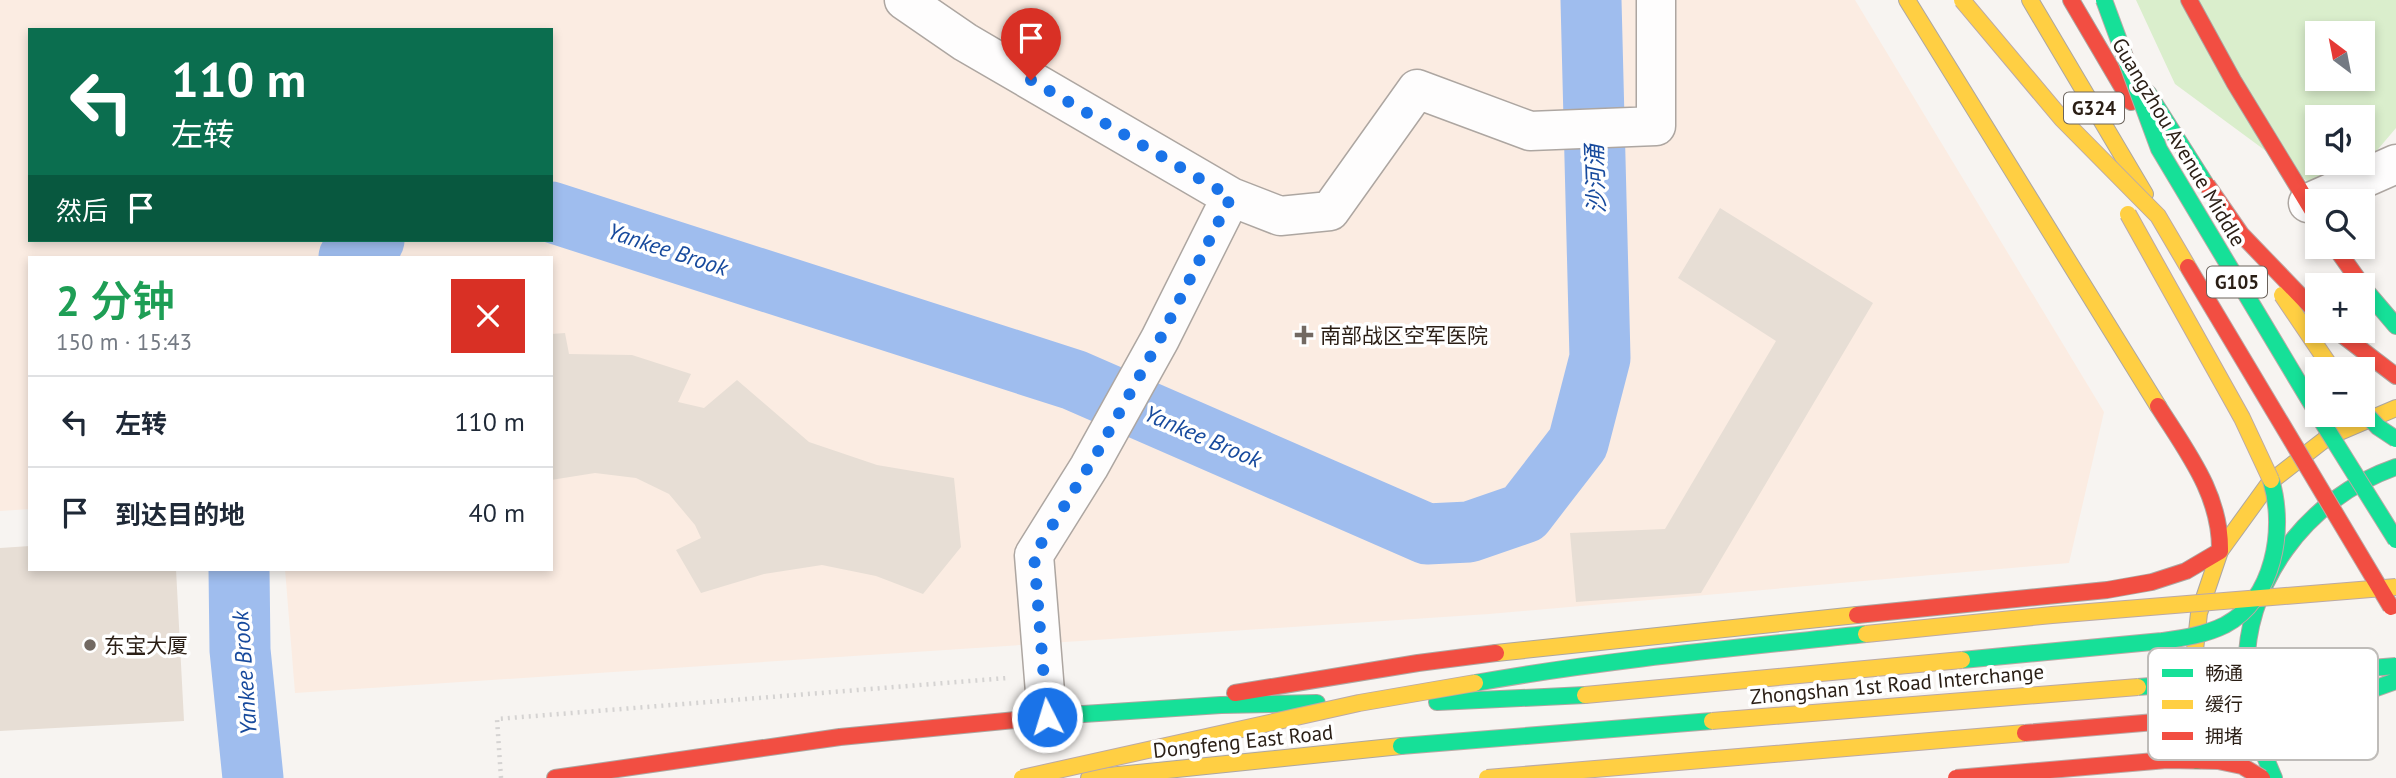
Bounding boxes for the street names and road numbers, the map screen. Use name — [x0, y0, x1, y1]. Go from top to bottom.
street label: Guangzhou Avenue Middle — [2106, 33, 2252, 251]
road number: G324 — [2064, 92, 2124, 124]
road number: G105 — [2207, 266, 2267, 298]
street label: Zhongshan 1st Road Interchange — [1749, 658, 2045, 710]
street label: Dongfeng East Road — [1152, 718, 1334, 764]

